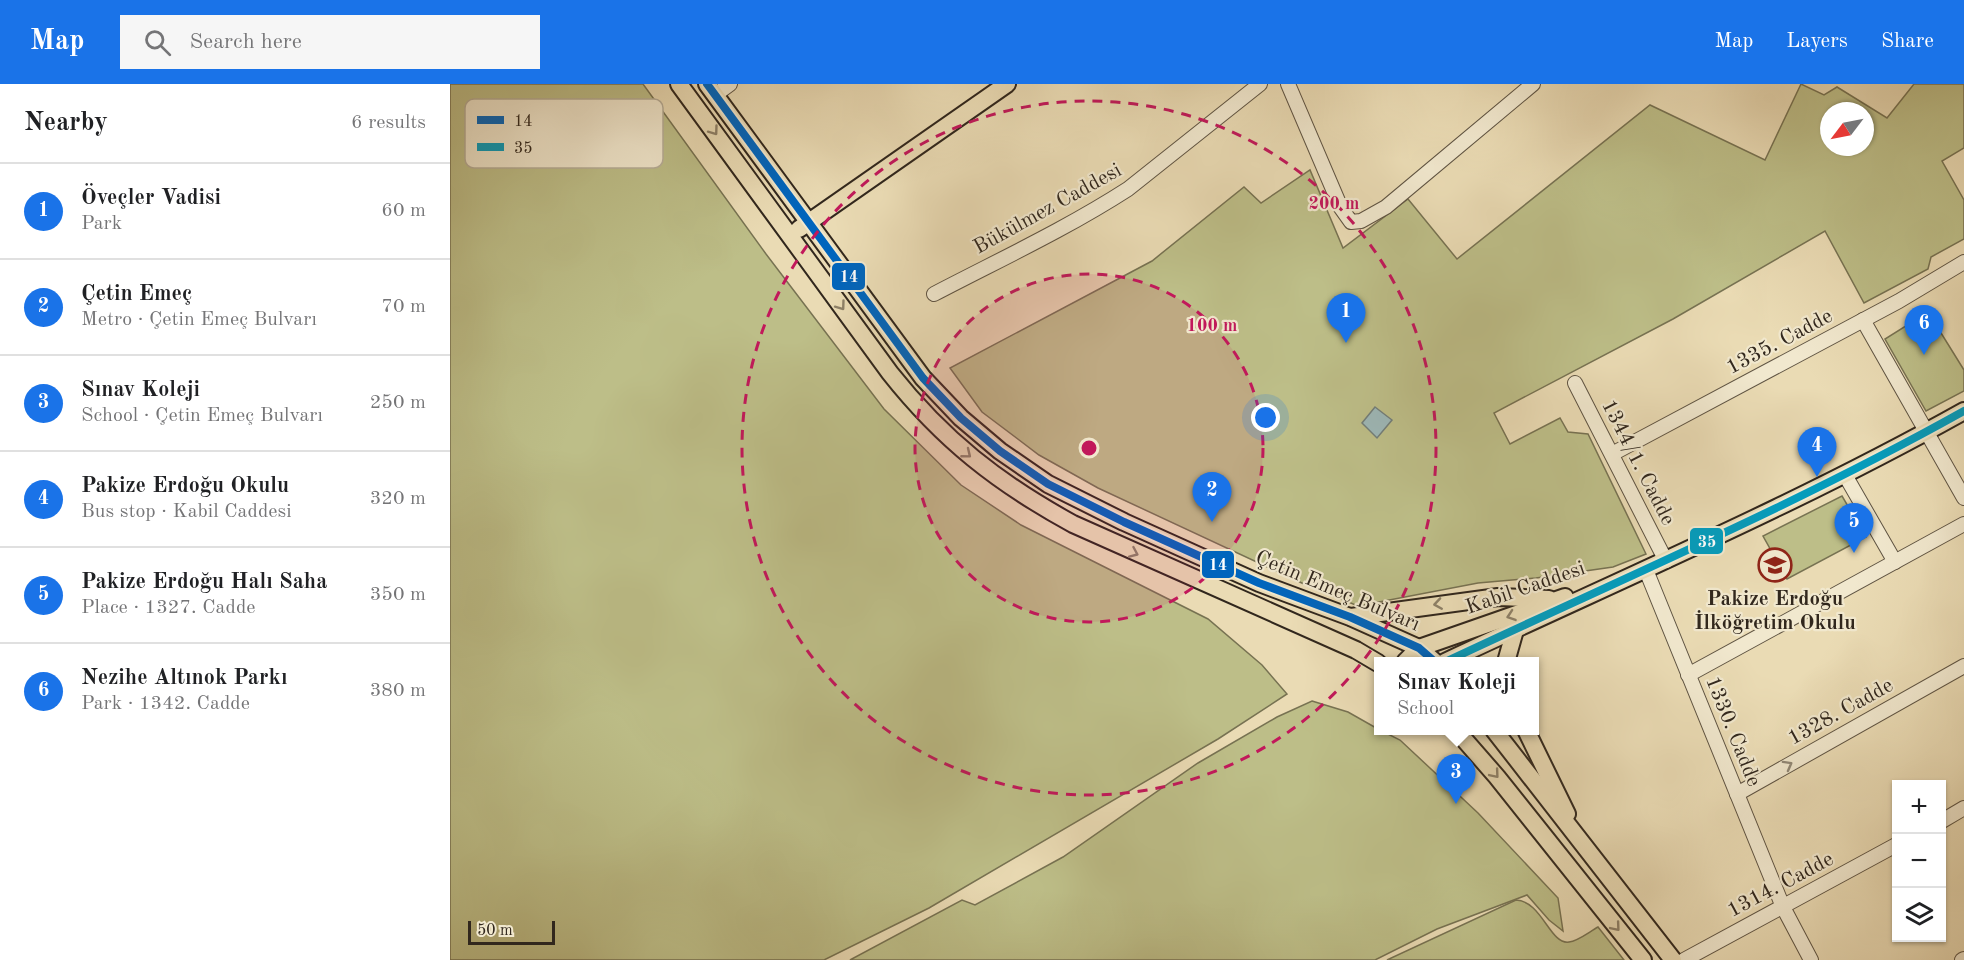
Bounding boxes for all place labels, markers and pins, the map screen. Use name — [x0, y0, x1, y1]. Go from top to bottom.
pin: 1 — [1326, 294, 1366, 343]
pin: 6 — [1904, 306, 1944, 355]
pin: 4 — [1798, 428, 1836, 477]
centre of rings — [1079, 438, 1099, 458]
pin: 2 — [1192, 472, 1232, 522]
pin: 5 — [1834, 504, 1874, 553]
school or university icon: Pakize Erdoğu İlköğretim Okulu — [1757, 547, 1793, 583]
place label: Pakize Erdoğu İlköğretim Okulu — [1694, 589, 1856, 634]
pin: 3 — [1436, 754, 1476, 804]

